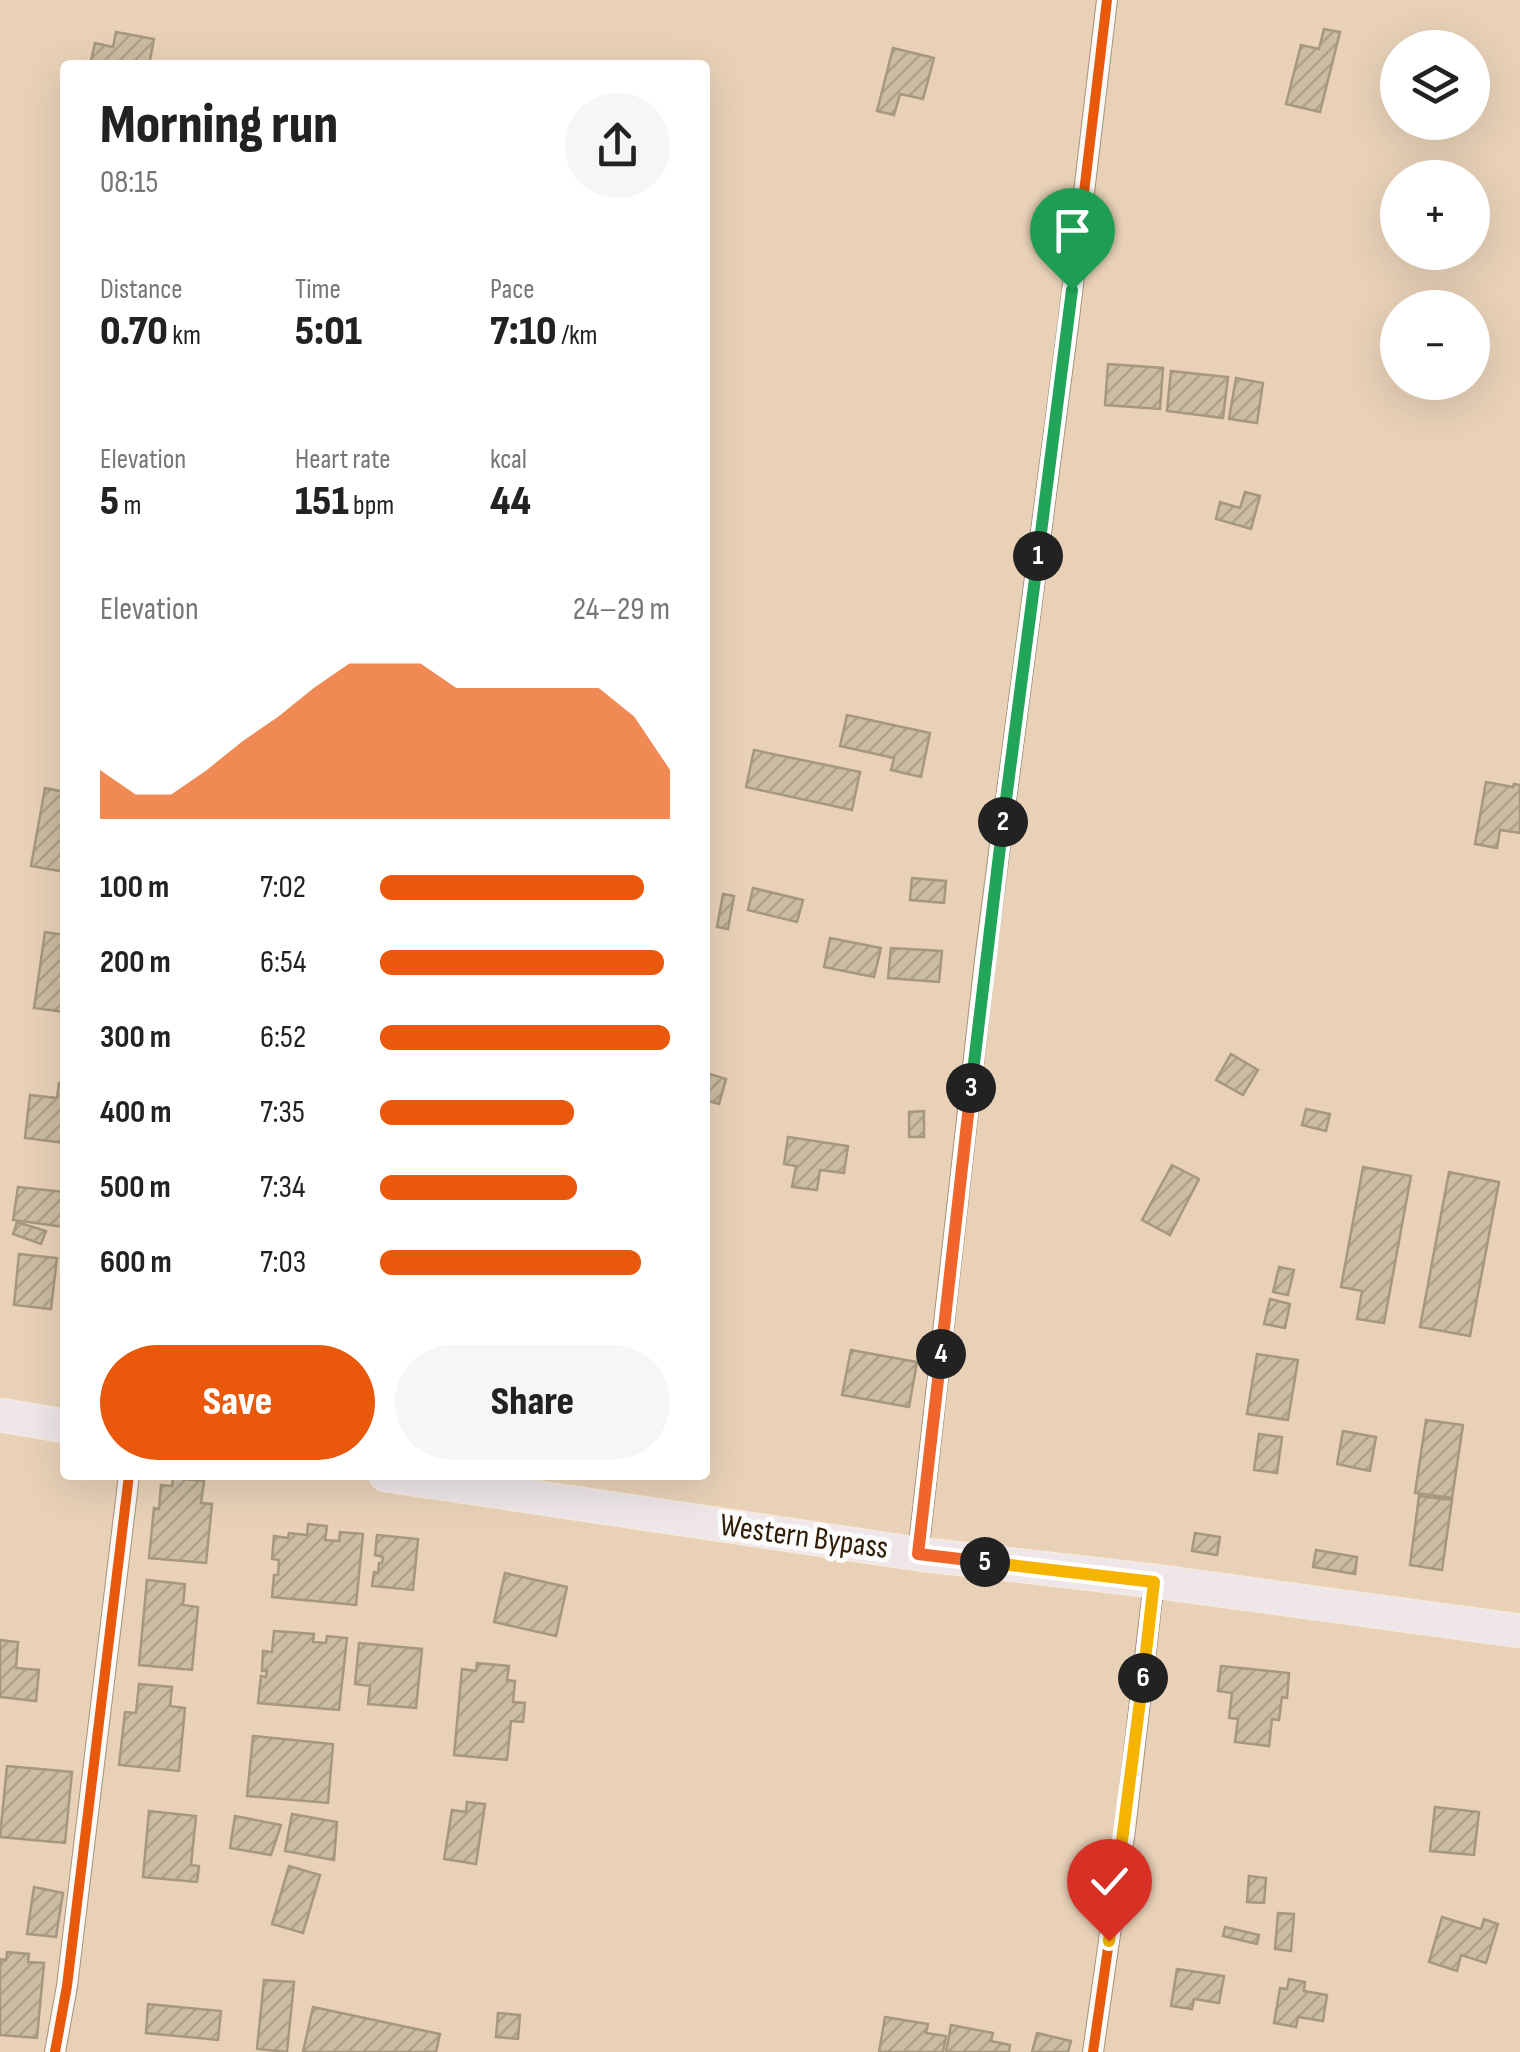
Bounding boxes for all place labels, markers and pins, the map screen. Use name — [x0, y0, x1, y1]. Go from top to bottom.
pin — [1030, 188, 1115, 291]
pin: 1 — [1013, 531, 1063, 581]
pin: 2 — [978, 797, 1028, 847]
pin: 3 — [946, 1063, 996, 1113]
pin: 4 — [916, 1329, 966, 1379]
pin: 5 — [960, 1537, 1010, 1587]
pin: 6 — [1118, 1653, 1168, 1703]
pin — [1067, 1839, 1152, 1942]

